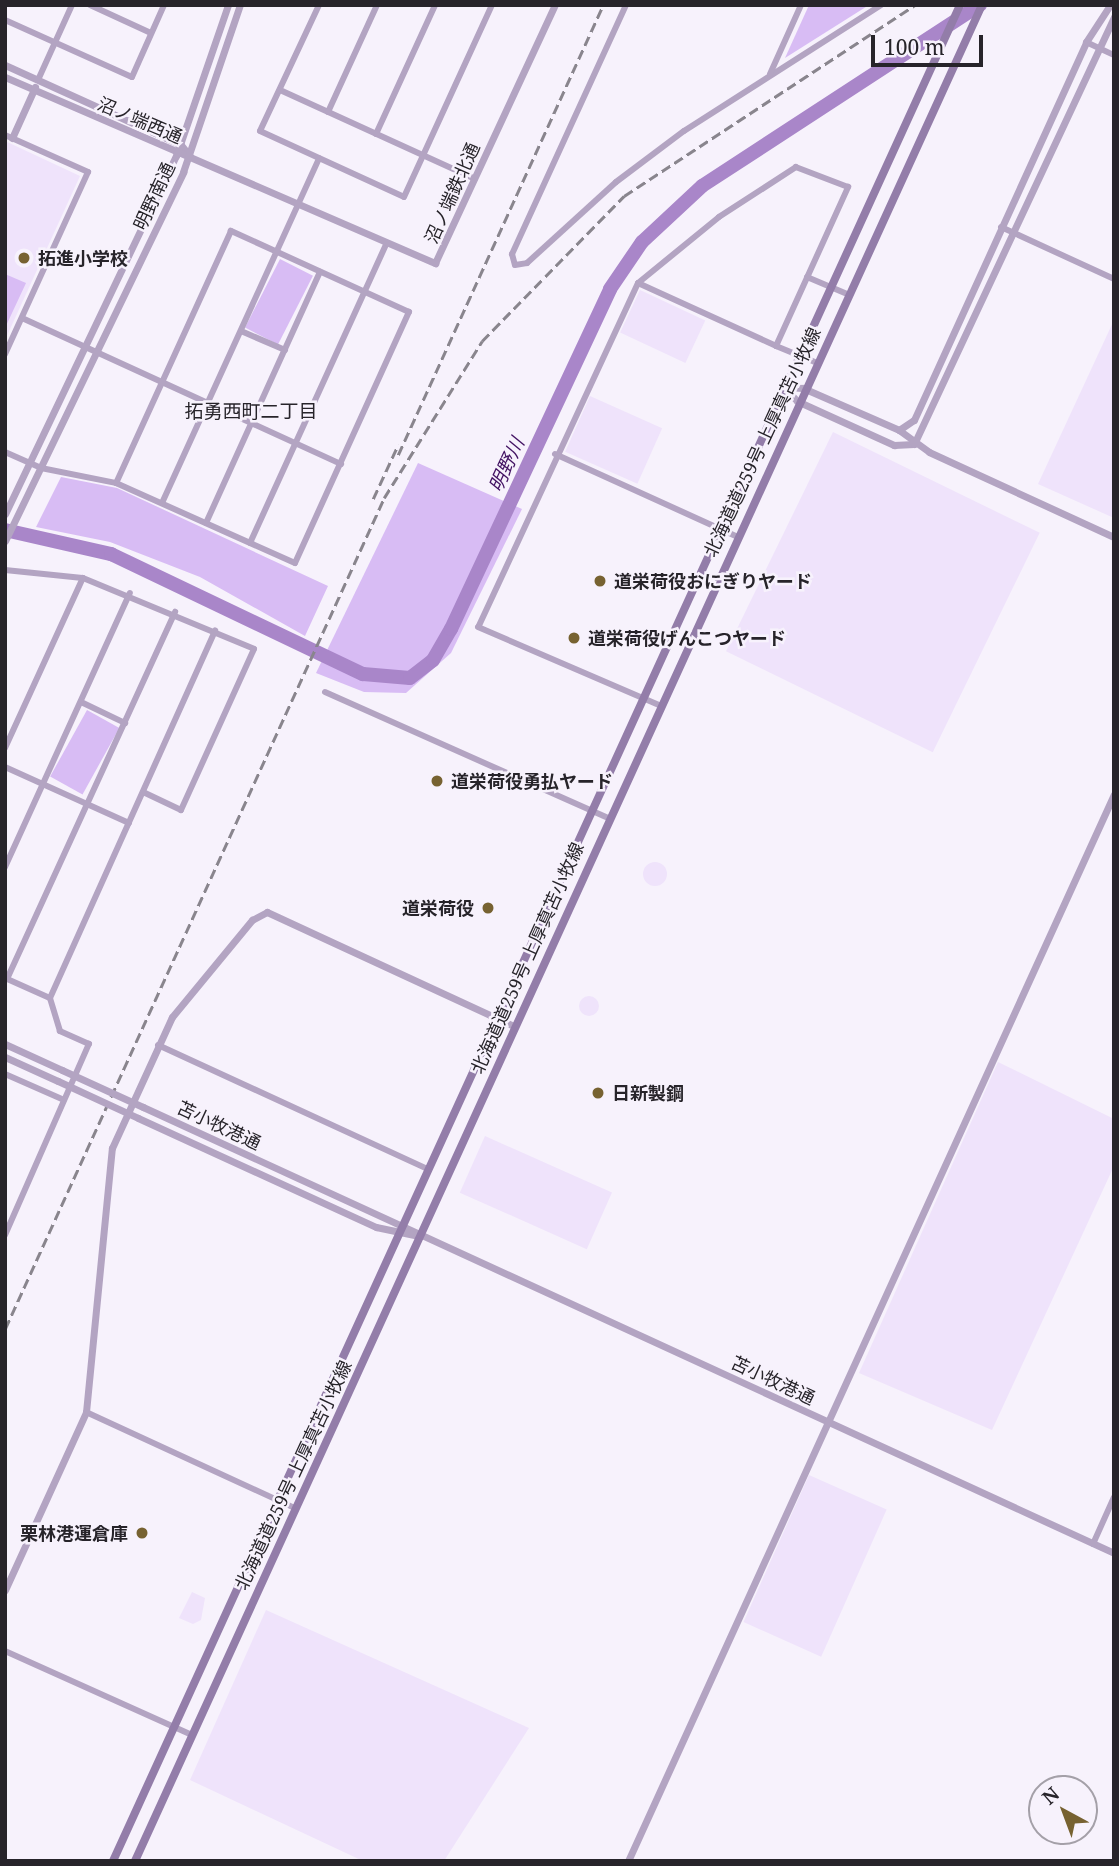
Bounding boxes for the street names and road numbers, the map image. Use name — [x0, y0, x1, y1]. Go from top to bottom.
street label: 沼ノ端西通 — [94, 92, 186, 148]
street label: 沼ノ端鉄北通 — [420, 139, 484, 247]
street label: 明野南通 — [129, 159, 179, 233]
street label: 北海道道259号 上厚真苫小牧線 — [699, 324, 825, 560]
street label: 北海道道259号 上厚真苫小牧線 — [466, 839, 588, 1077]
street label: 苫小牧港通 — [174, 1096, 264, 1154]
street label: 苫小牧港通 — [728, 1351, 818, 1409]
street label: 北海道道259号 上厚真苫小牧線 — [230, 1357, 356, 1593]

